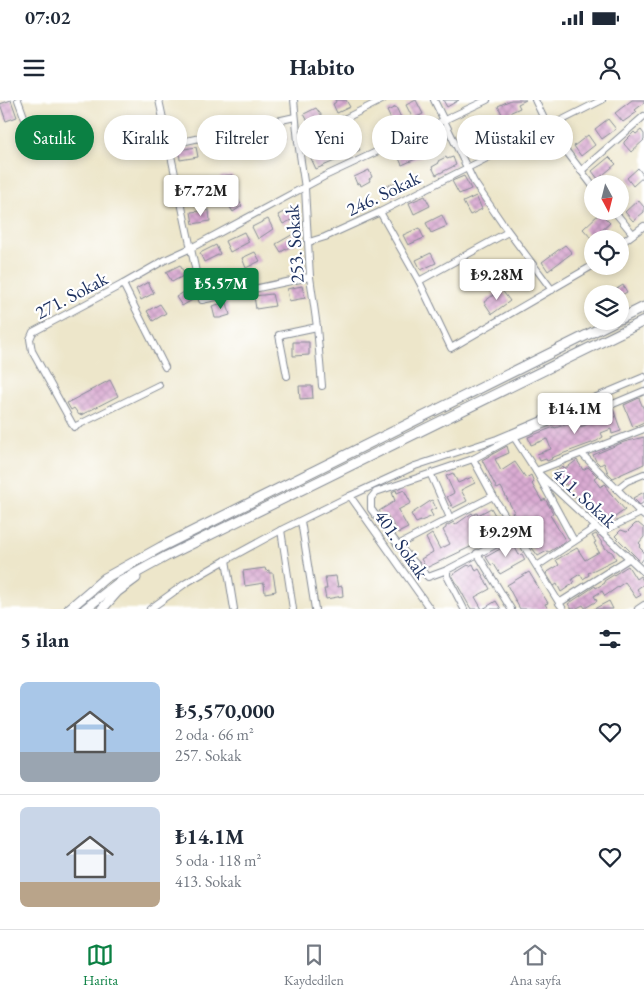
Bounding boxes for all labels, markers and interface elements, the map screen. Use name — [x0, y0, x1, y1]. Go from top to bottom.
text: 07:02 — [25, 5, 71, 30]
text: Habito — [290, 53, 355, 82]
icon: menu — [20, 54, 48, 82]
icon: person — [596, 54, 624, 82]
chip: Satılık — [15, 115, 94, 160]
chip: Kiralık — [104, 115, 187, 160]
chip: Filtreler — [197, 115, 287, 160]
chip: Yeni — [297, 115, 362, 160]
chip: Daire — [372, 115, 447, 160]
chip: Müstakil ev — [457, 115, 573, 160]
street label: 246. Sokak — [342, 164, 425, 222]
pin: ₺7.72M — [160, 174, 242, 217]
north arrow — [584, 175, 629, 220]
map controls — [584, 175, 629, 330]
text: ₺7.72M — [175, 180, 227, 201]
street label: 253. Sokak — [279, 203, 310, 284]
button: locate — [584, 230, 629, 275]
pin: ₺9.28M — [456, 258, 538, 301]
text: ₺9.28M — [471, 264, 523, 285]
street label: 271. Sokak — [31, 265, 113, 325]
pin: ₺5.57M — [180, 268, 262, 310]
text: ₺5.57M — [195, 273, 247, 294]
button: layers — [584, 285, 629, 330]
pin: ₺14.1M — [534, 392, 616, 435]
text: ₺14.1M — [549, 398, 601, 419]
street label: 411. Sokak — [547, 461, 623, 534]
street label: 401. Sokak — [369, 505, 435, 585]
pin: ₺9.29M — [465, 516, 547, 558]
text: ₺9.29M — [480, 521, 532, 542]
icon: filters — [596, 625, 624, 653]
text: 5 ilan — [20, 626, 69, 653]
text: ₺5,570,000 — [175, 697, 275, 724]
icon: home — [60, 702, 120, 762]
icon: heart — [596, 718, 624, 746]
text: 2 oda · 66 m² — [175, 724, 254, 745]
text: 257. Sokak — [175, 745, 241, 766]
text: ₺14.1M — [175, 823, 244, 850]
icon: home — [60, 827, 120, 887]
icon: heart — [596, 843, 624, 871]
text: 5 oda · 118 m² — [175, 850, 261, 871]
text: 413. Sokak — [175, 871, 241, 892]
tab: Harita — [83, 941, 118, 989]
tab: Kaydedilen — [284, 941, 344, 989]
tab: Ana sayfa — [510, 941, 561, 989]

